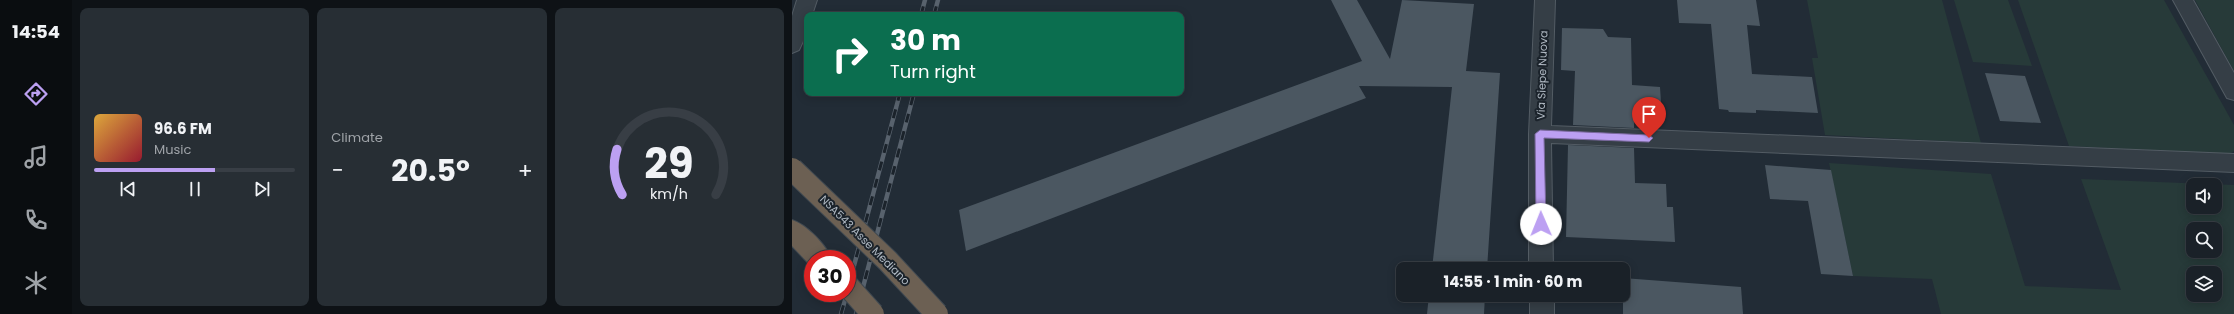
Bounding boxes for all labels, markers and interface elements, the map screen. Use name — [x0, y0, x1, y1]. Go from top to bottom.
text: 14:54 — [12, 19, 60, 44]
text: 30 m — [890, 21, 961, 60]
icon: right — [824, 28, 876, 80]
street label: Via Siepe Nuova — [1532, 30, 1552, 120]
text: Turn right — [890, 59, 976, 84]
icon: directions — [22, 80, 50, 108]
pin — [1632, 97, 1666, 138]
icon: arrive — [1638, 103, 1660, 125]
text: 96.6 FM — [154, 118, 212, 139]
text: Climate — [331, 128, 383, 147]
text: 29 — [645, 134, 694, 193]
text: Music — [154, 140, 191, 159]
icon: music — [22, 143, 50, 171]
text: 20.5° — [391, 149, 470, 192]
text: − — [331, 155, 343, 186]
text: + — [518, 155, 533, 186]
icon: previous — [117, 178, 139, 200]
icon: pause — [184, 178, 206, 200]
icon: next — [251, 178, 273, 200]
map controls — [2186, 178, 2222, 302]
button: sound — [2186, 178, 2222, 214]
text: km/h — [650, 184, 688, 204]
street label: NSA543 Asse Mediano — [816, 191, 914, 289]
position arrow — [1520, 203, 1562, 245]
icon: phone — [22, 206, 50, 234]
button: search — [2186, 222, 2222, 258]
speed limit sign: 30 — [804, 250, 856, 302]
button: layers — [2186, 266, 2222, 302]
icon: climate — [22, 269, 50, 297]
text: 14:55 · 1 min · 60 m — [1444, 271, 1582, 292]

